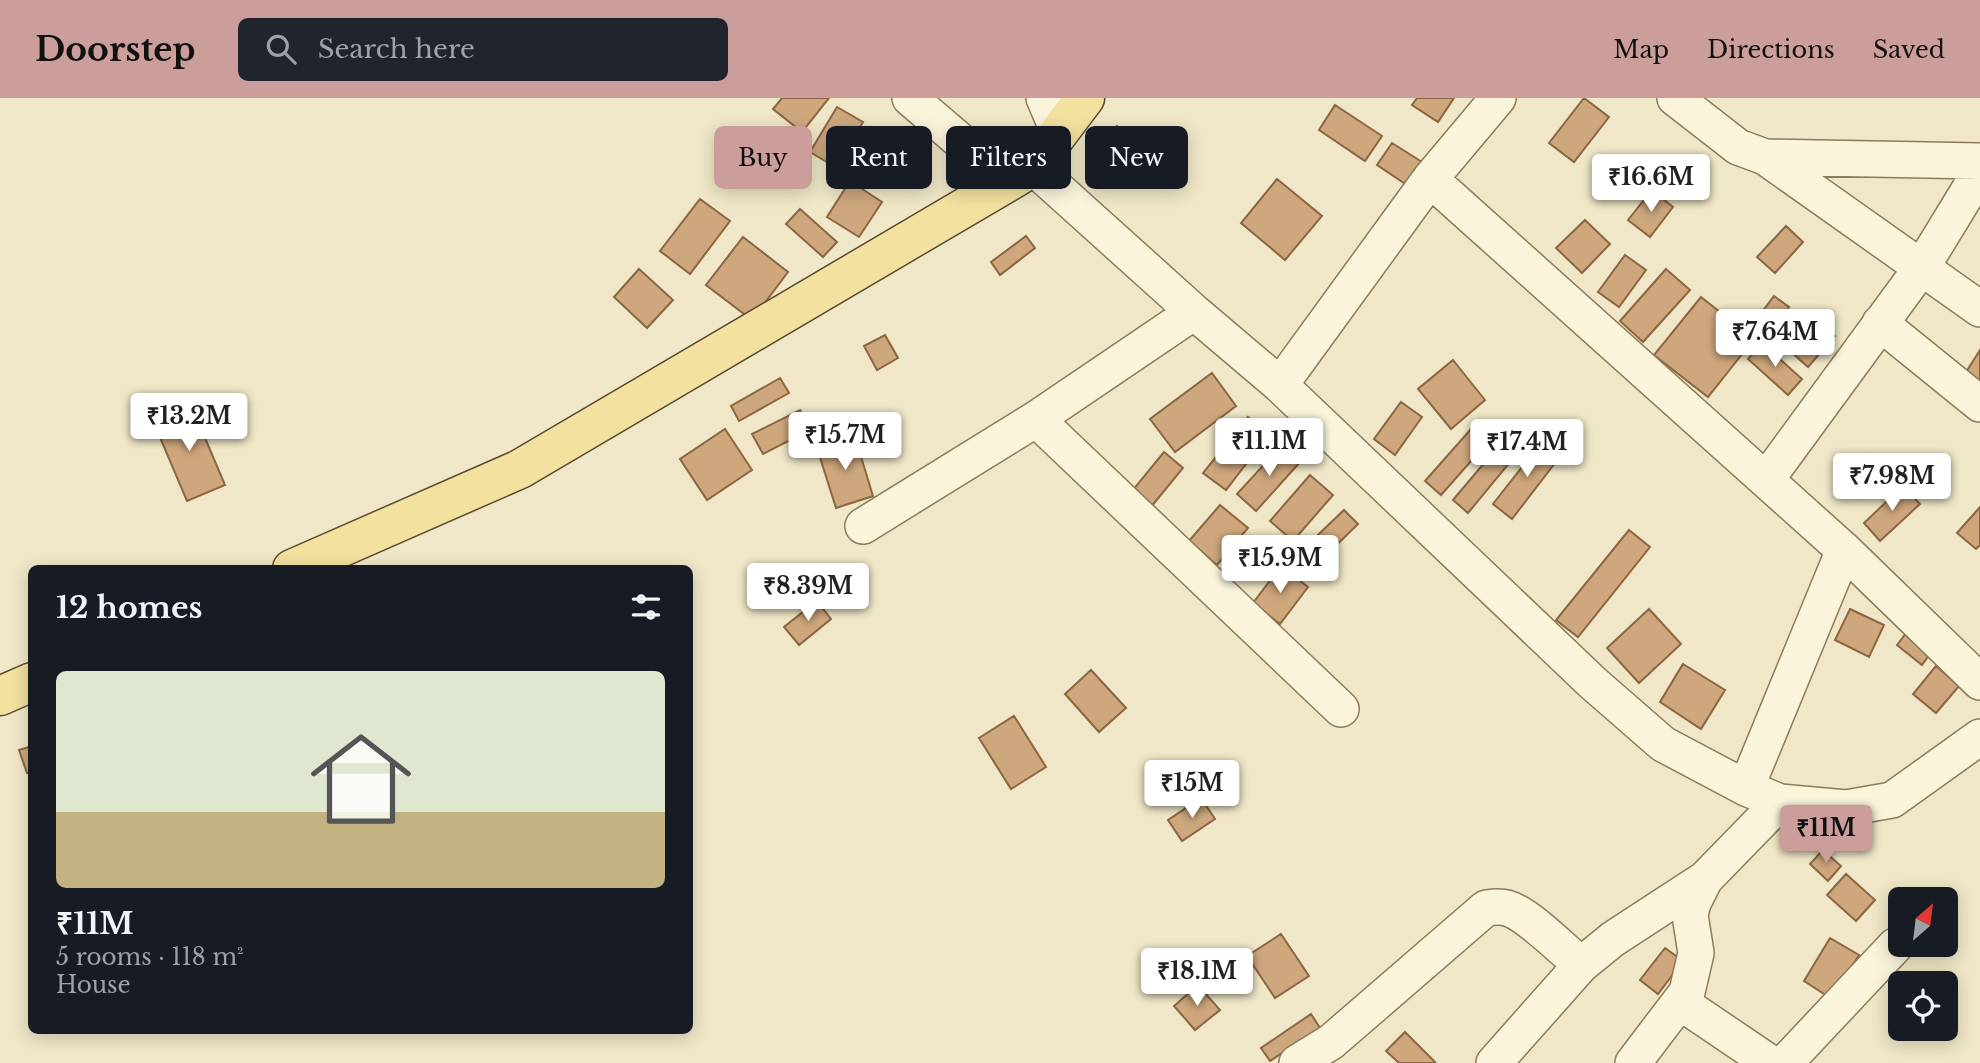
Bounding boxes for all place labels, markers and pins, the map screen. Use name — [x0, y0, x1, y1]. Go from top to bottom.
pin: ₹16.6M — [1594, 155, 1708, 214]
pin: ₹7.64M — [1718, 310, 1832, 369]
pin: ₹13.2M — [132, 394, 246, 453]
pin: ₹15.7M — [788, 412, 902, 472]
pin: ₹11.1M — [1212, 418, 1326, 478]
pin: ₹17.4M — [1470, 420, 1584, 479]
pin: ₹7.98M — [1835, 454, 1949, 513]
pin: ₹15.9M — [1223, 536, 1337, 595]
pin: ₹8.39M — [751, 564, 865, 623]
pin: ₹15M — [1151, 760, 1233, 820]
pin: ₹11M — [1785, 806, 1867, 865]
pin: ₹18.1M — [1140, 948, 1254, 1008]

